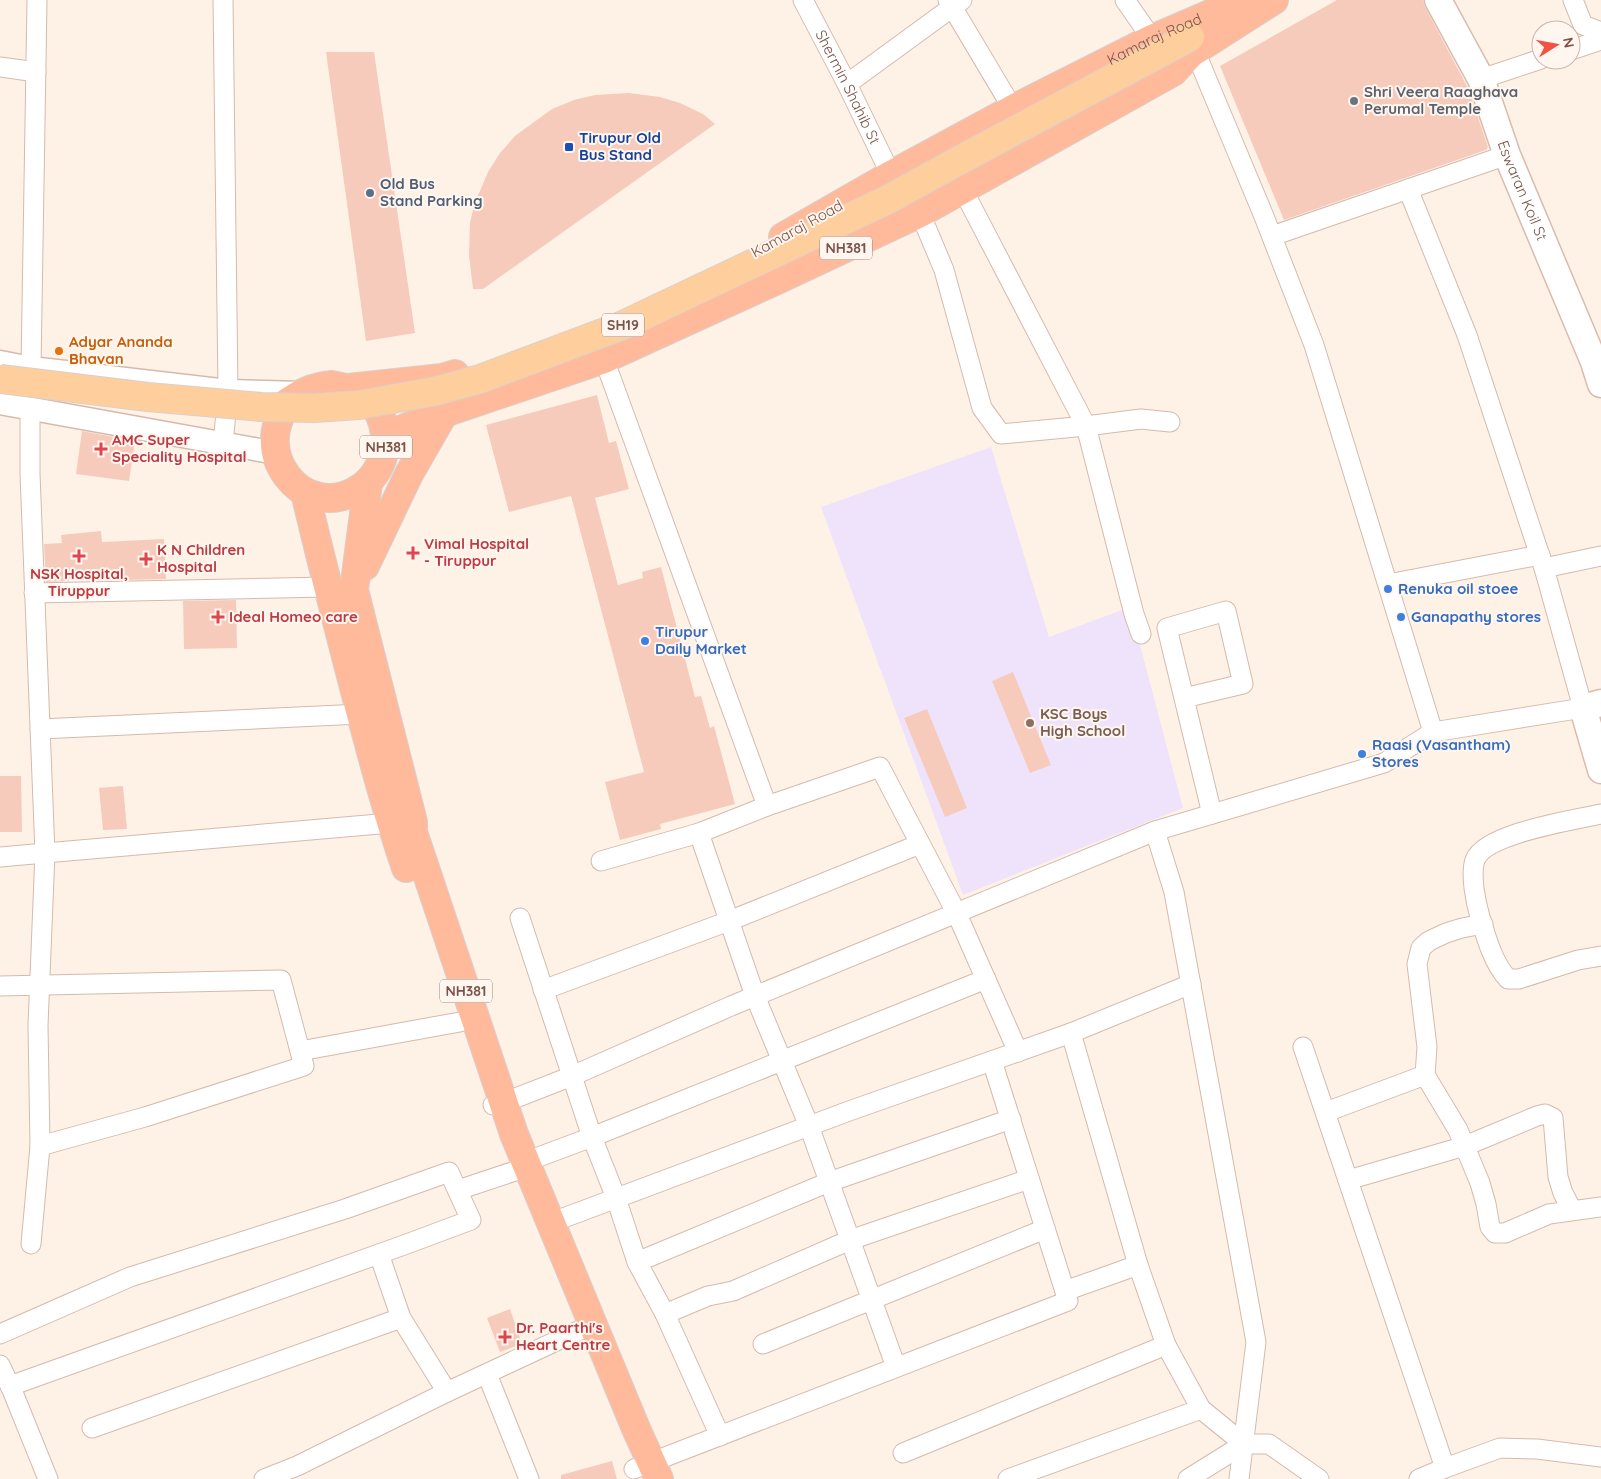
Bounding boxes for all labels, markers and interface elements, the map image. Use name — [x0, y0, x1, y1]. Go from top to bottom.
street label: Kamaraj Road — [1104, 9, 1204, 69]
north arrow — [1531, 20, 1581, 70]
street label: Shermin Shahib St — [811, 27, 885, 147]
text: N — [1559, 36, 1579, 49]
place label: Shri Veera Raaghava Perumal Temple — [1364, 82, 1518, 118]
marker: Shri Veera Raaghava Perumal Temple — [1348, 95, 1360, 107]
place label: Tirupur Old Bus Stand — [579, 128, 661, 164]
street label: Eswaran Koil St — [1494, 138, 1552, 243]
marker: Tirupur Old Bus Stand — [563, 141, 575, 153]
place label: Old Bus Stand Parking — [380, 174, 483, 210]
marker: Old Bus Stand Parking — [364, 187, 376, 199]
street label: Kamaraj Road — [748, 196, 846, 262]
road number: NH381 — [820, 237, 872, 260]
road number: SH19 — [602, 314, 644, 336]
place label: Adyar Ananda Bhavan — [69, 332, 173, 368]
marker: Adyar Ananda Bhavan — [53, 345, 65, 357]
place label: AMC Super Speciality Hospital — [112, 430, 247, 466]
road number: NH381 — [360, 436, 412, 458]
marker: AMC Super Speciality Hospital — [94, 442, 108, 456]
place label: Vimal Hospital - Tiruppur — [424, 534, 529, 570]
place label: K N Children Hospital — [157, 540, 245, 576]
marker: Vimal Hospital - Tiruppur — [406, 546, 420, 560]
marker: NSK Hospital, Tiruppur — [72, 549, 86, 563]
marker: K N Children Hospital — [139, 552, 153, 566]
place label: NSK Hospital, Tiruppur — [30, 564, 128, 600]
place label: Renuka oil stoee — [1398, 579, 1519, 598]
marker: Renuka oil stoee — [1382, 583, 1394, 595]
place label: Ideal Homeo care — [229, 607, 358, 626]
place label: Ganapathy stores — [1411, 607, 1541, 626]
marker: Ideal Homeo care — [211, 610, 225, 624]
marker: Ganapathy stores — [1395, 611, 1407, 623]
place label: Tirupur Daily Market — [655, 622, 747, 658]
marker: Tirupur Daily Market — [639, 635, 651, 647]
place label: KSC Boys High School — [1040, 704, 1125, 740]
marker: KSC Boys High School — [1024, 717, 1036, 729]
place label: Raasi (Vasantham) Stores — [1372, 735, 1510, 771]
marker: Raasi (Vasantham) Stores — [1356, 748, 1368, 760]
road number: NH381 — [440, 979, 492, 1002]
place label: Dr. Paarthi's Heart Centre — [516, 1318, 610, 1354]
marker: Dr. Paarthi's Heart Centre — [498, 1330, 512, 1344]

